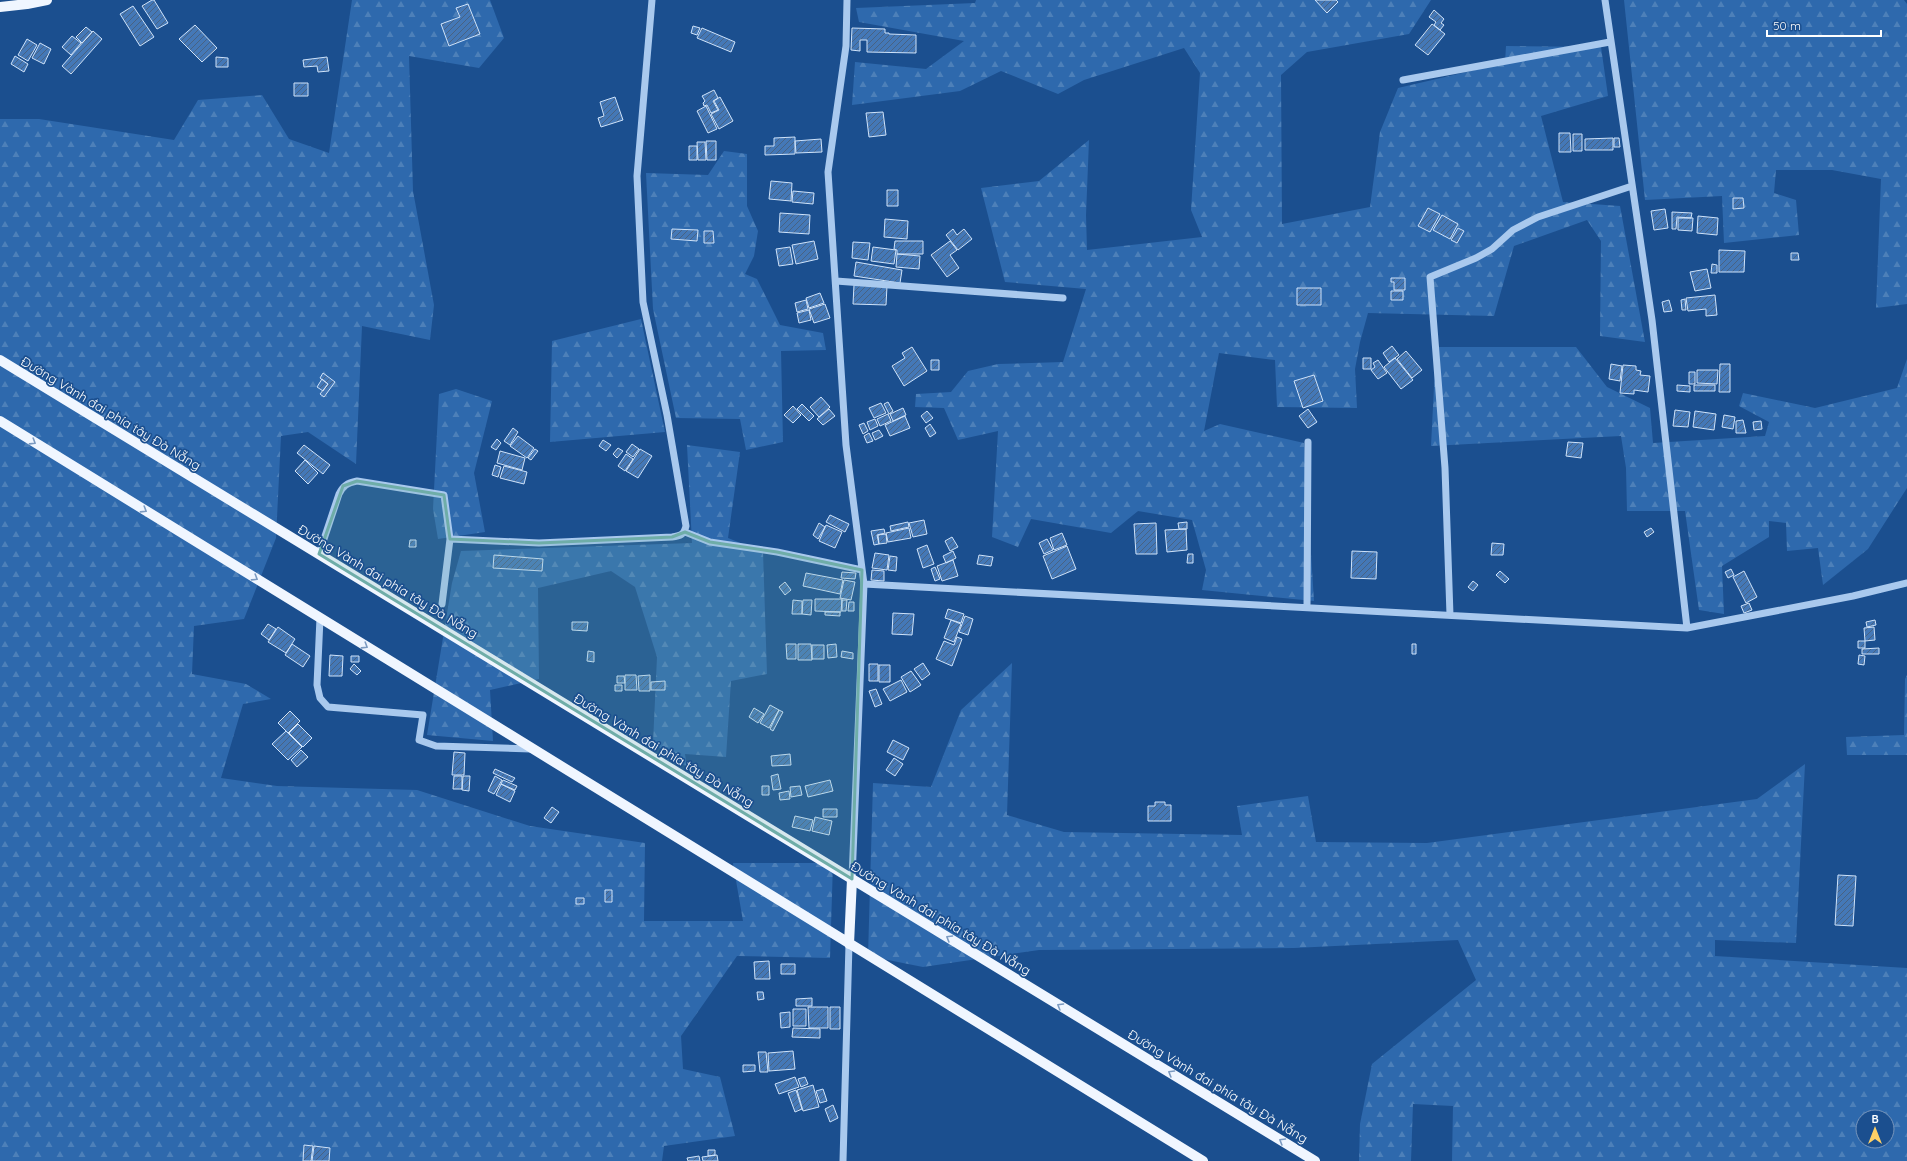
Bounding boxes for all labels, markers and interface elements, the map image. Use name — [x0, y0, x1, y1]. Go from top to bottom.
scale bar — [1767, 12, 1881, 38]
text: 50 m — [1773, 18, 1801, 33]
street label: Đường Vành đai phía tây Đà Nẵng — [18, 353, 204, 473]
one-way arrow — [29, 437, 36, 445]
one-way arrow — [140, 505, 147, 513]
street label: Đường Vành đai phía tây Đà Nẵng — [295, 521, 481, 641]
one-way arrow — [251, 573, 258, 581]
one-way arrow — [361, 642, 368, 649]
street label: Đường Vành đai phía tây Đà Nẵng — [571, 690, 757, 810]
street label: Đường Vành đai phía tây Đà Nẵng — [848, 858, 1034, 978]
one-way arrow — [946, 935, 953, 943]
one-way arrow — [1057, 1003, 1064, 1010]
street label: Đường Vành đai phía tây Đà Nẵng — [1125, 1026, 1311, 1146]
one-way arrow — [1168, 1070, 1175, 1078]
north arrow — [1855, 1109, 1895, 1149]
text: B — [1871, 1112, 1879, 1126]
one-way arrow — [1279, 1138, 1286, 1145]

